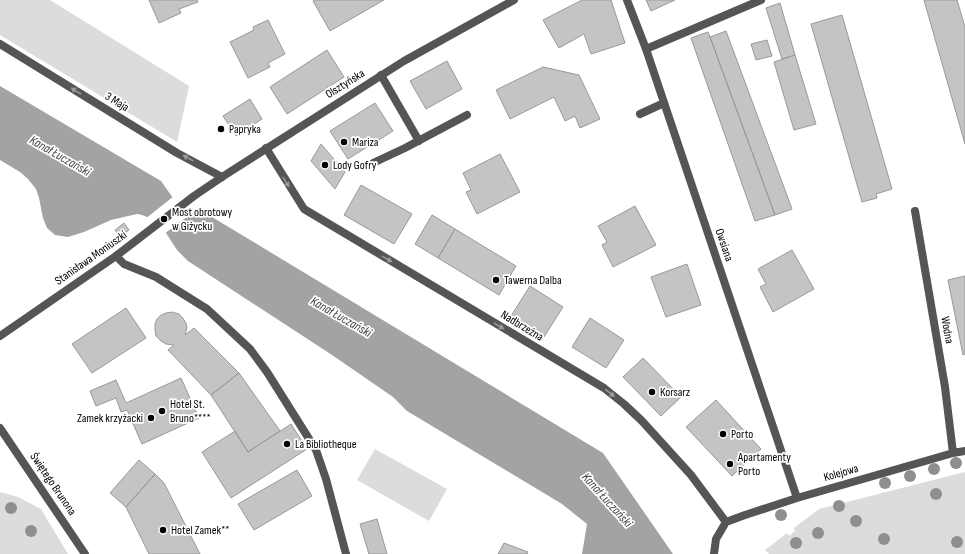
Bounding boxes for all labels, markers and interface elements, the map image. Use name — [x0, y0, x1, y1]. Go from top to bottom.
street label: Olsztyńska — [323, 66, 368, 102]
one-way arrow — [71, 87, 81, 95]
street label: 3 Maja — [102, 89, 132, 115]
place label: Papryka — [229, 122, 261, 137]
marker: Papryka — [216, 124, 226, 134]
water label: Kanał Łuczański — [27, 132, 94, 180]
place label: Mariza — [352, 135, 379, 150]
marker: Mariza — [339, 137, 349, 147]
one-way arrow — [182, 155, 193, 162]
place label: Lody Gofry — [333, 158, 377, 173]
marker: Lody Gofry — [320, 160, 330, 170]
one-way arrow — [282, 177, 290, 187]
place label: Most obrotowy w Giżycku — [172, 205, 232, 234]
marker: Most obrotowy w Giżycku — [159, 214, 169, 224]
street label: Owsiana — [711, 227, 737, 264]
street label: Stanisława Moniuszki — [52, 228, 130, 288]
one-way arrow — [381, 256, 393, 263]
place label: Tawerna Dalba — [504, 273, 562, 288]
marker: Tawerna Dalba — [491, 275, 501, 285]
water label: Kanał Łuczański — [308, 293, 375, 341]
street label: Nadbrzeżna — [498, 307, 546, 345]
street label: Wodna — [937, 315, 957, 345]
one-way arrow — [493, 322, 505, 329]
place label: Korsarz — [660, 385, 691, 400]
marker: Korsarz — [647, 387, 657, 397]
one-way arrow — [605, 389, 616, 397]
place label: Hotel St. Bruno**** — [170, 397, 211, 426]
marker: Hotel St. Bruno**** — [157, 406, 167, 416]
place label: Zamek krzyżacki — [77, 411, 143, 426]
marker: Zamek krzyżacki — [146, 413, 156, 423]
place label: Porto — [731, 427, 753, 442]
marker: Porto — [718, 429, 728, 439]
place label: La Bibliotheque — [295, 437, 357, 452]
marker: La Bibliotheque — [282, 439, 292, 449]
street label: Świętego Brunona — [26, 450, 80, 519]
place label: Apartamenty Porto — [737, 450, 791, 479]
marker: Apartamenty Porto — [725, 459, 735, 469]
street label: Kolejowa — [822, 461, 861, 485]
water label: Kanał Łuczański — [578, 469, 636, 531]
place label: Hotel Zamek** — [171, 523, 230, 538]
marker: Hotel Zamek** — [158, 525, 168, 535]

